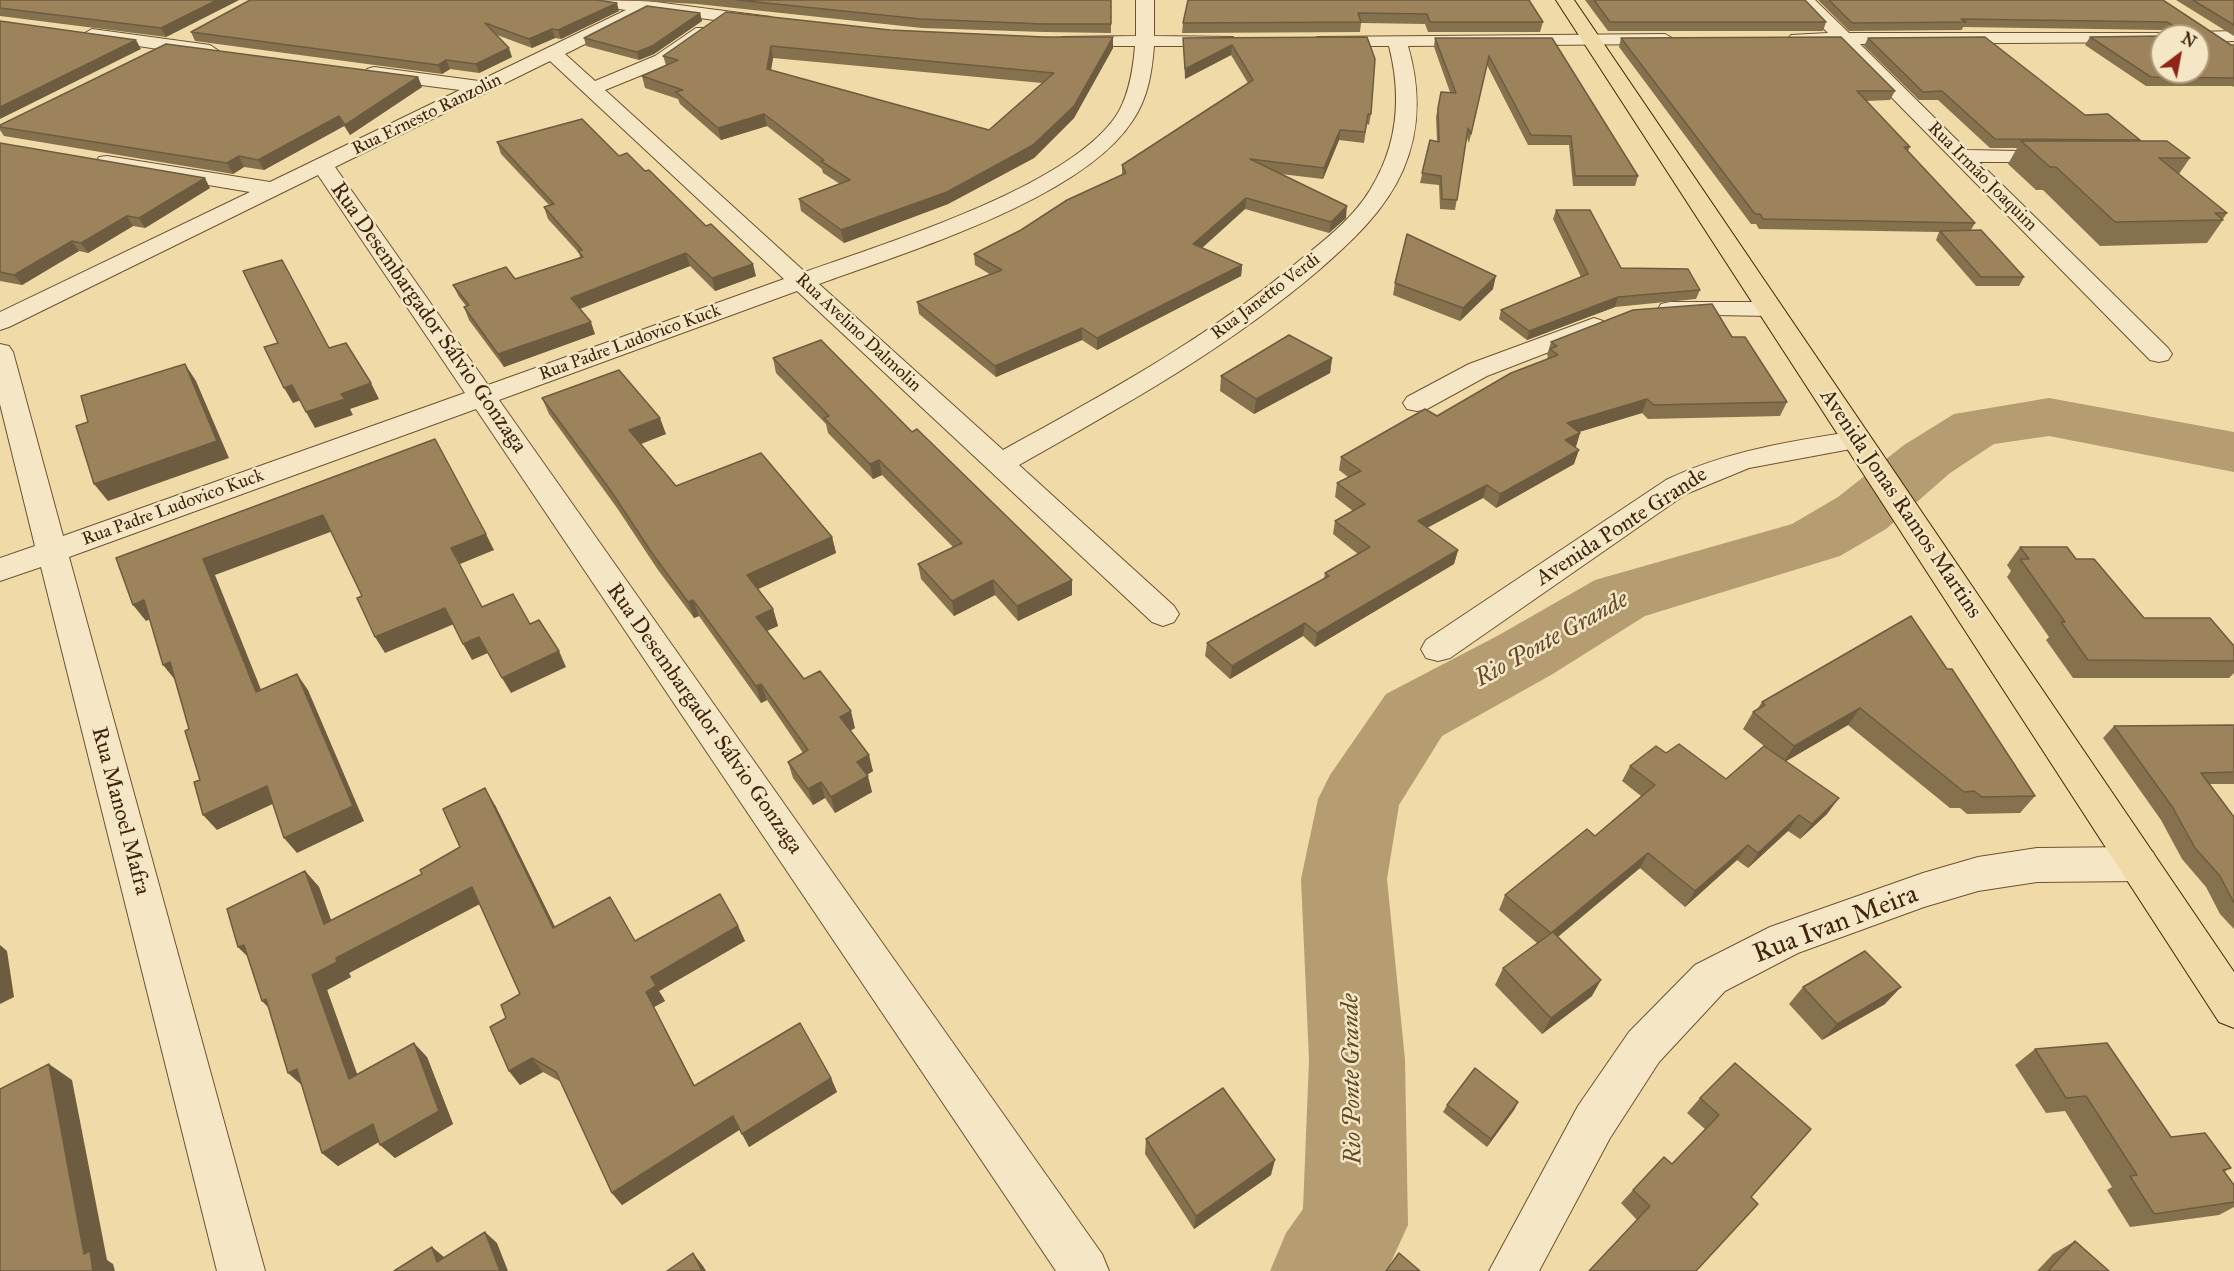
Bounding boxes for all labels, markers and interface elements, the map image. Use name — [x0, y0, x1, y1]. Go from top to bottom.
north arrow — [2150, 24, 2210, 84]
text: N — [2178, 28, 2200, 52]
street label: Rua Ernesto Ranzolin — [349, 69, 505, 161]
street label: Rua Irmão Joaquim — [1923, 118, 2041, 236]
street label: Rua Desembargador Sálvio Gonzaga — [324, 177, 532, 459]
street label: Rua Janetto Verdi — [1207, 249, 1325, 345]
street label: Rua Avelino Dalmolin — [791, 269, 925, 397]
street label: Rua Padre Ludovico Kuck — [536, 300, 724, 386]
street label: Avenida Jonas Ramos Martins — [1813, 384, 1987, 624]
street label: Avenida Ponte Grande — [1531, 462, 1713, 592]
street label: Rua Padre Ludovico Kuck — [79, 465, 267, 551]
street label: Rua Desembargador Sálvio Gonzaga — [600, 578, 808, 860]
water label: Rio Ponte Grande — [1470, 586, 1634, 694]
street label: Rua Manoel Mafra — [85, 724, 155, 898]
street label: Rua Ivan Meira — [1749, 879, 1923, 971]
water label: Rio Ponte Grande — [1337, 993, 1369, 1165]

